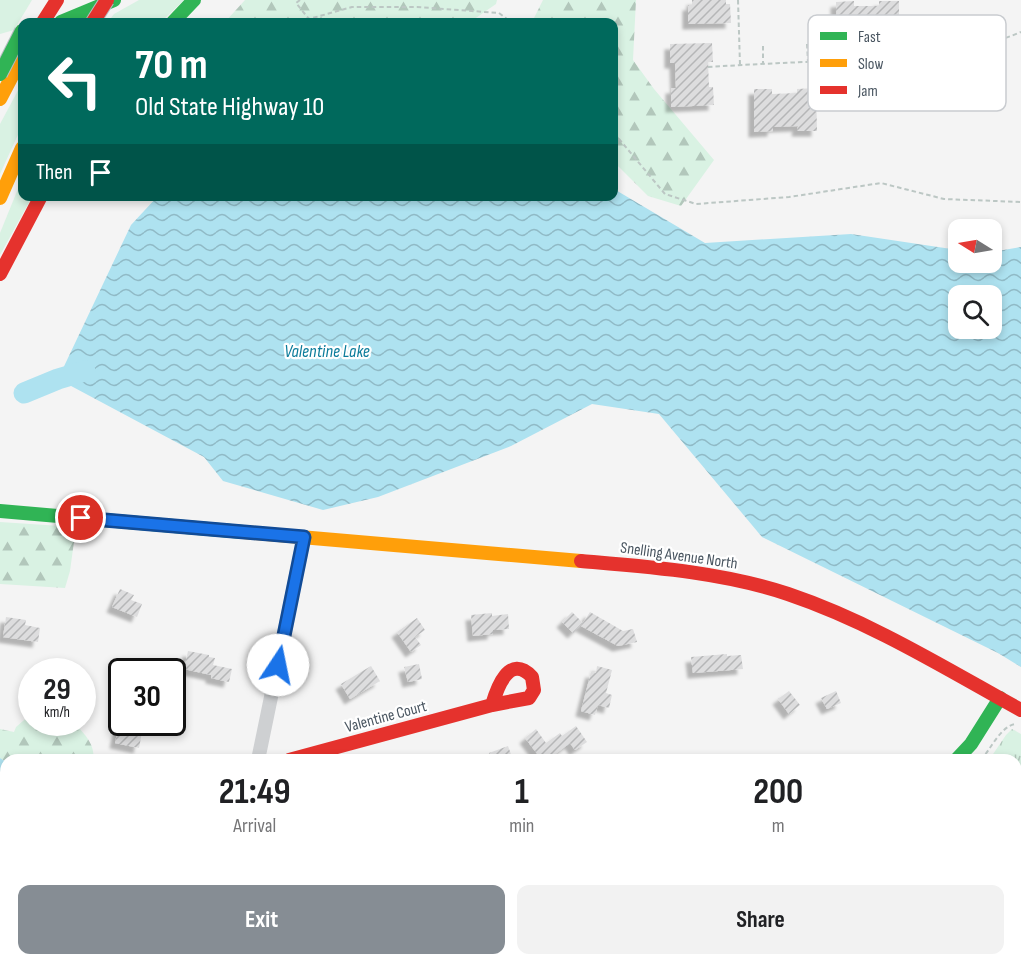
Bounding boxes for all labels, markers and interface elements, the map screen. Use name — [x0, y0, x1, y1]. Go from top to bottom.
legend — [808, 15, 1006, 111]
text: Fast — [858, 28, 881, 47]
text: 70 m — [135, 40, 208, 91]
icon: left — [36, 42, 114, 120]
text: Slow — [858, 55, 883, 74]
text: Jam — [857, 82, 878, 101]
text: Old State Highway 10 — [135, 91, 324, 123]
icon: arrive — [84, 156, 117, 189]
text: Then — [36, 159, 72, 186]
north arrow — [948, 219, 1002, 273]
map controls — [948, 219, 1002, 339]
button: search — [948, 285, 1002, 339]
water label: Valentine Lake — [284, 341, 370, 362]
pin — [55, 492, 106, 543]
icon: arrive — [64, 501, 97, 534]
street label: Snelling Avenue North — [619, 538, 739, 574]
position arrow — [246, 633, 310, 697]
speed limit sign: 30 — [108, 658, 186, 736]
text: 29 — [43, 672, 71, 708]
street label: Valentine Court — [343, 697, 429, 737]
text: km/h — [44, 703, 70, 722]
text: 21:49 — [219, 771, 291, 814]
text: 1 — [515, 771, 529, 814]
text: 200 — [753, 771, 803, 814]
text: Arrival — [233, 814, 276, 838]
text: min — [509, 814, 534, 838]
text: m — [772, 814, 785, 838]
button: Exit — [18, 885, 505, 954]
button: Share — [517, 885, 1004, 954]

